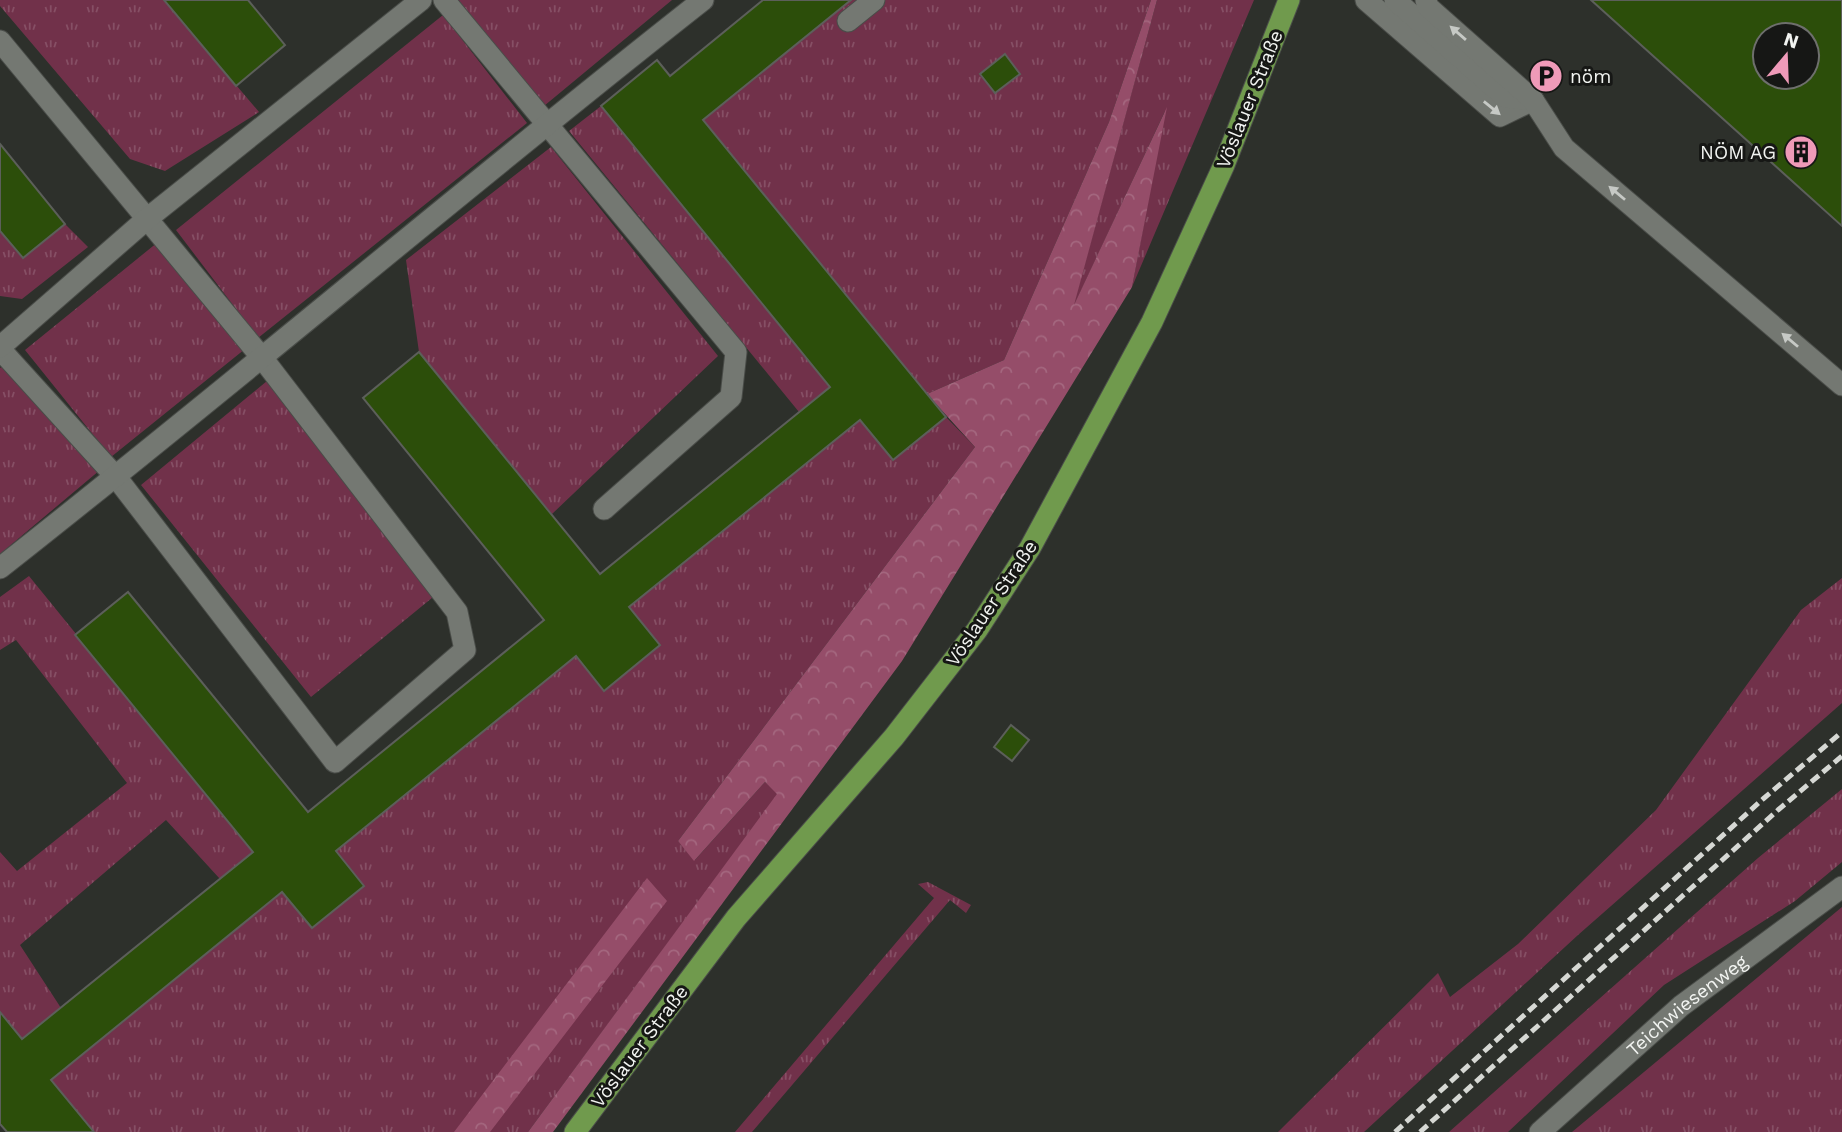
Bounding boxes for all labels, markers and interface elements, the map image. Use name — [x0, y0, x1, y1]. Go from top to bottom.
north arrow — [1751, 21, 1821, 91]
one-way arrow — [1449, 26, 1466, 41]
street label: Vöslauer Straße — [1211, 27, 1288, 172]
text: N — [1781, 27, 1802, 54]
parking icon: nöm — [1527, 57, 1565, 95]
place label: nöm — [1570, 65, 1611, 88]
one-way arrow — [1482, 101, 1500, 116]
building icon: NÖM AG — [1782, 133, 1820, 171]
place label: NÖM AG — [1700, 141, 1776, 164]
one-way arrow — [1608, 186, 1625, 201]
one-way arrow — [1781, 332, 1799, 348]
street label: Vöslauer Straße — [941, 536, 1042, 671]
street label: Teichwiesenweg — [1622, 949, 1753, 1061]
street label: Vöslauer Straße — [586, 981, 693, 1112]

